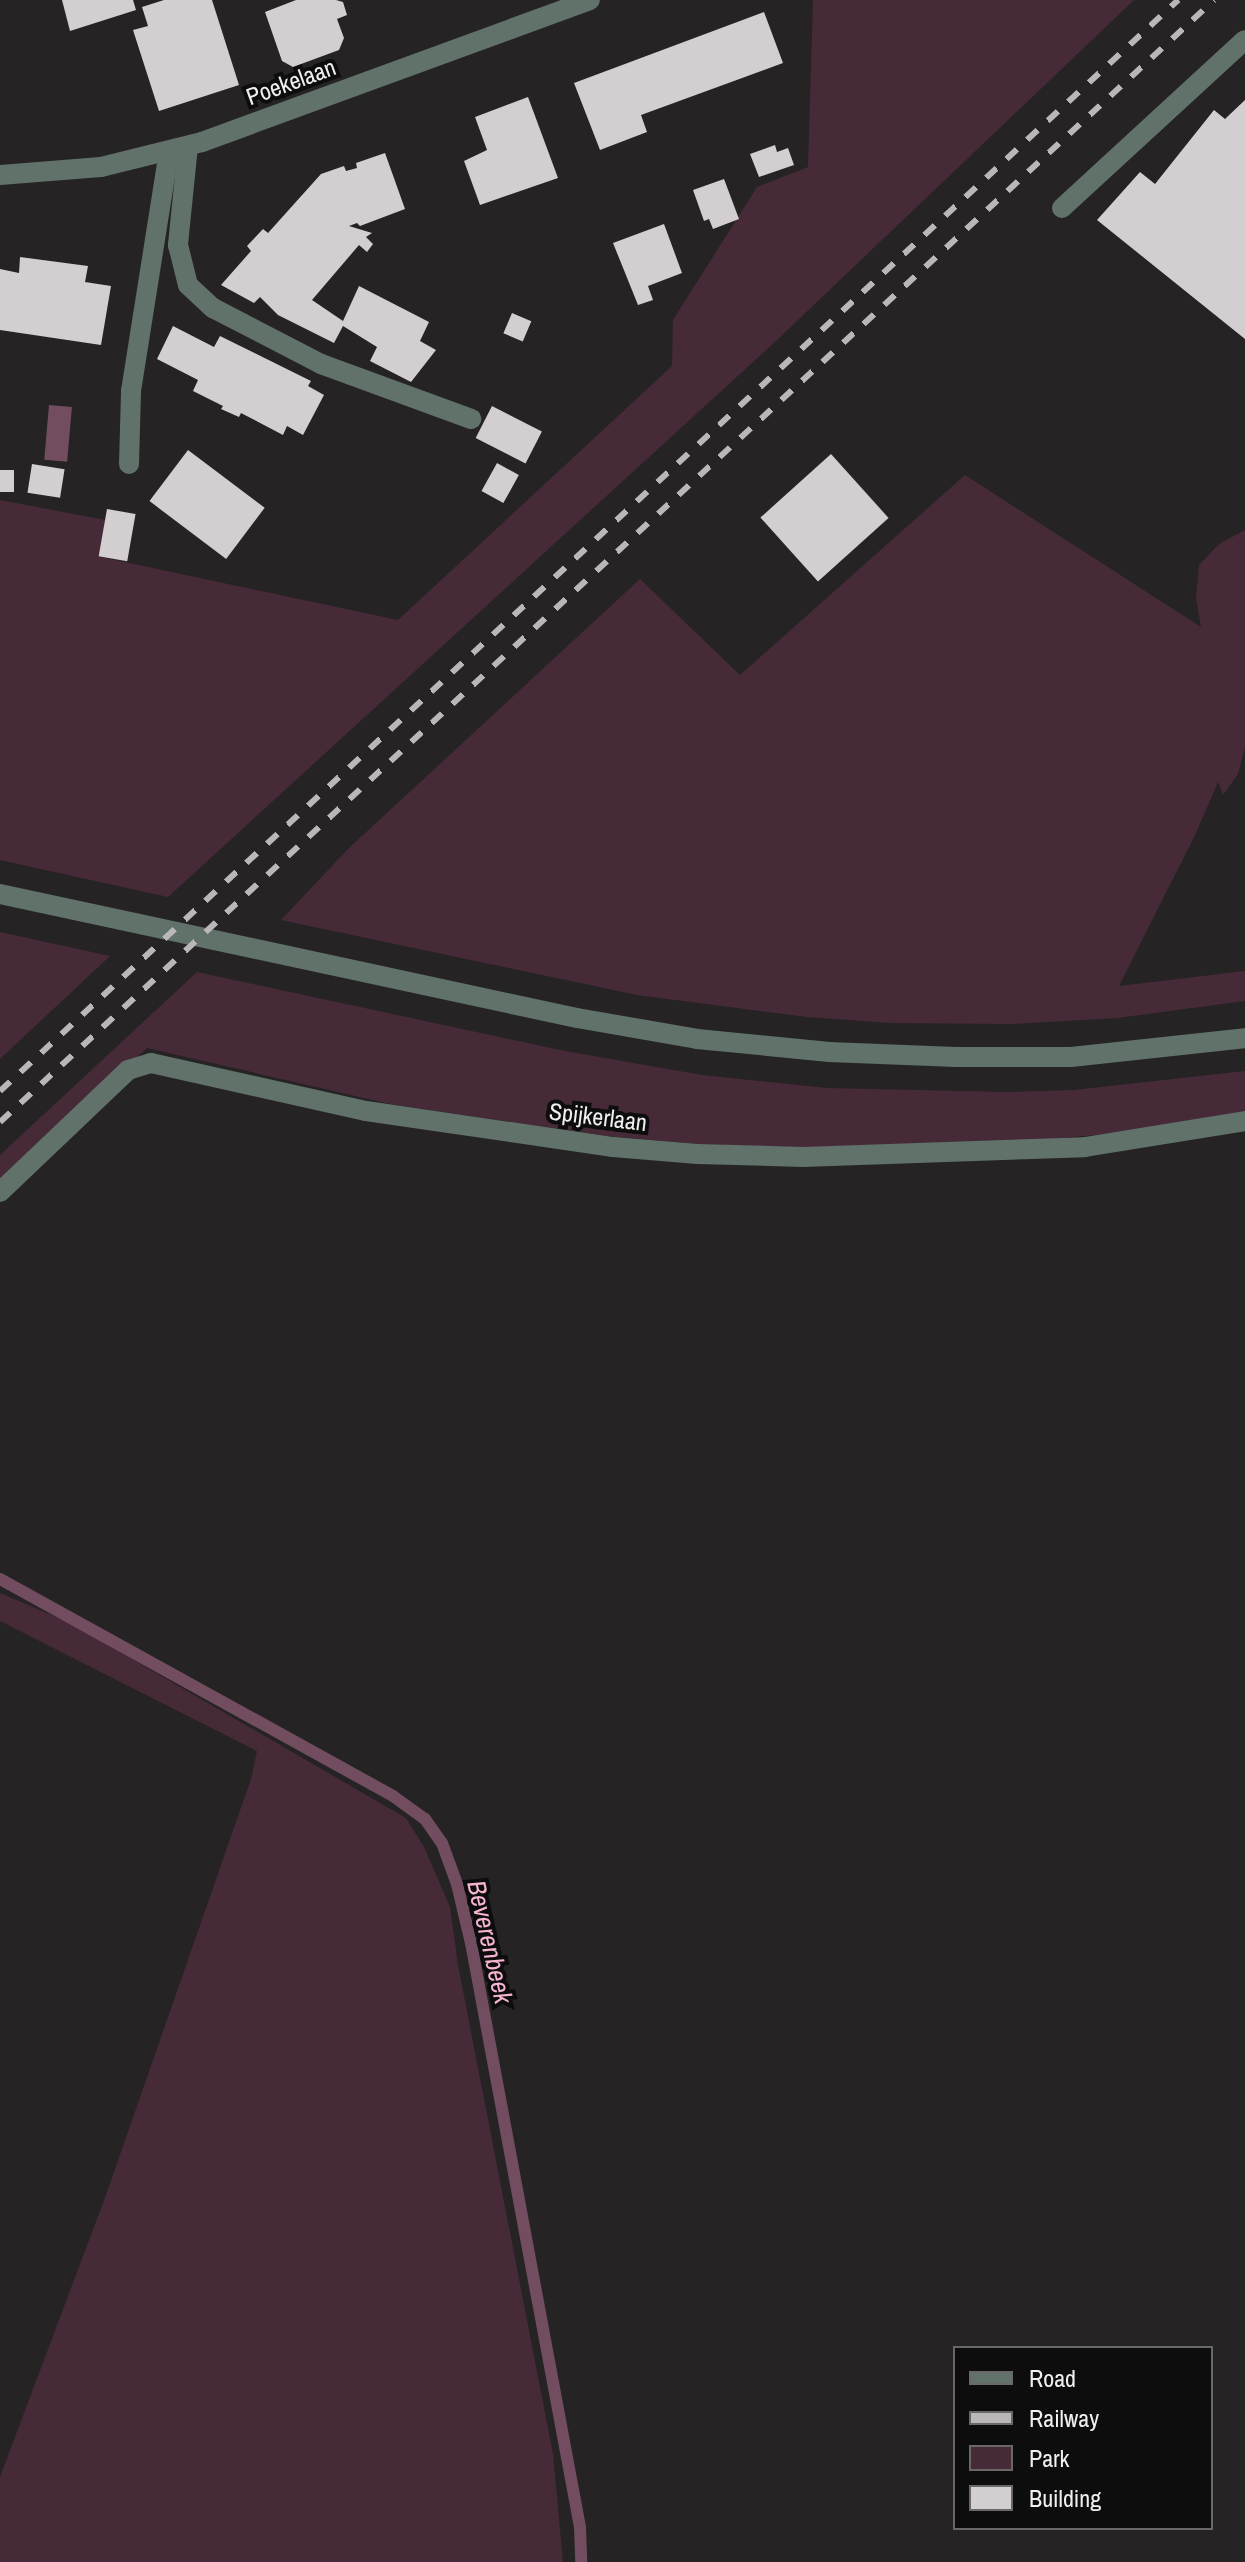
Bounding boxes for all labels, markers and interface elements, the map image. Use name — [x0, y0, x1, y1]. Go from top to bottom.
street label: Poekelaan — [242, 53, 340, 111]
street label: Spijkerlaan — [547, 1097, 649, 1137]
water label: Beverenbeek — [461, 1877, 519, 2007]
legend — [953, 2346, 1213, 2530]
text: Road — [1029, 2362, 1076, 2394]
text: Railway — [1029, 2402, 1099, 2434]
text: Park — [1029, 2442, 1069, 2474]
text: Building — [1029, 2482, 1101, 2514]

